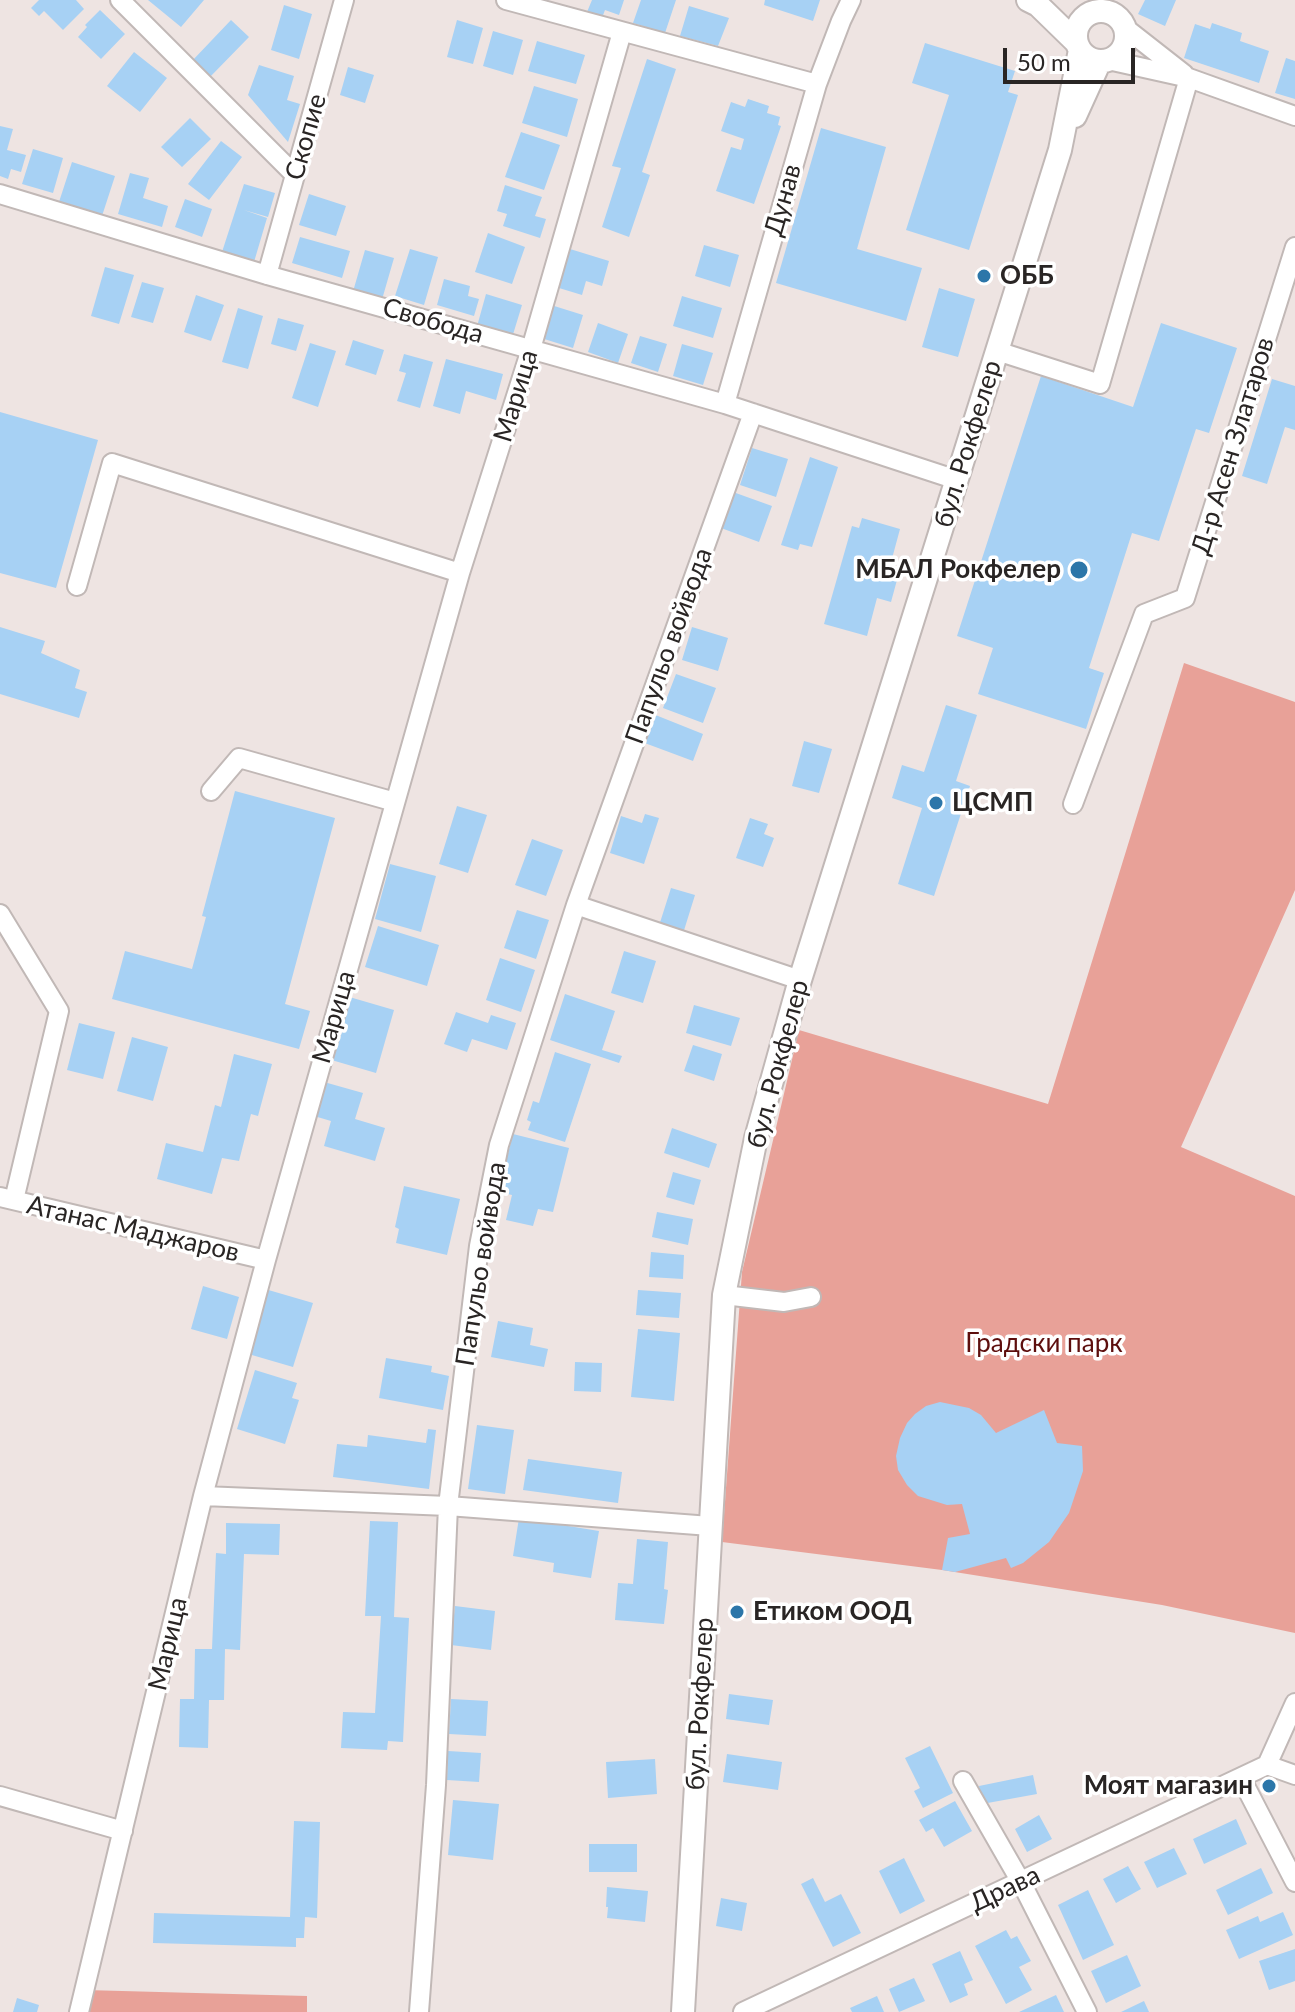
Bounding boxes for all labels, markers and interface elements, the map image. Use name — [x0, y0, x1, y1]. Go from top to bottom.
scale bar — [1007, 32, 1139, 82]
text: 50 m — [1017, 47, 1071, 76]
street label: Скопие — [279, 90, 333, 184]
street label: Дунав — [758, 161, 808, 239]
place label: ОББ — [1000, 260, 1054, 292]
marker: ОББ — [975, 267, 993, 285]
street label: Свобода — [379, 292, 487, 350]
street label: Д-р Асен Златаров — [1185, 334, 1281, 558]
street label: Марица — [487, 346, 545, 446]
street label: бул. Рокфелер — [928, 357, 1008, 531]
street label: Папульо войвода — [619, 544, 719, 748]
place label: МБАЛ Рокфелер — [855, 554, 1061, 586]
marker: МБАЛ Рокфелер — [1068, 559, 1090, 581]
place label: ЦСМП — [952, 787, 1033, 819]
marker: ЦСМП — [927, 794, 945, 812]
street label: Марица — [306, 967, 362, 1067]
street label: бул. Рокфелер — [741, 976, 815, 1152]
street label: Папульо войвода — [449, 1160, 513, 1368]
street label: Атанас Маджаров — [24, 1189, 242, 1269]
park label: Градски парк — [965, 1328, 1123, 1360]
street label: Марица — [142, 1594, 194, 1694]
place label: Етиком ООД — [753, 1596, 912, 1628]
marker: Етиком ООД — [728, 1603, 746, 1621]
street label: бул. Рокфелер — [680, 1617, 720, 1791]
place label: Моят магазин — [1084, 1770, 1253, 1802]
marker: Моят магазин — [1260, 1777, 1278, 1795]
street label: Драва — [965, 1859, 1045, 1919]

